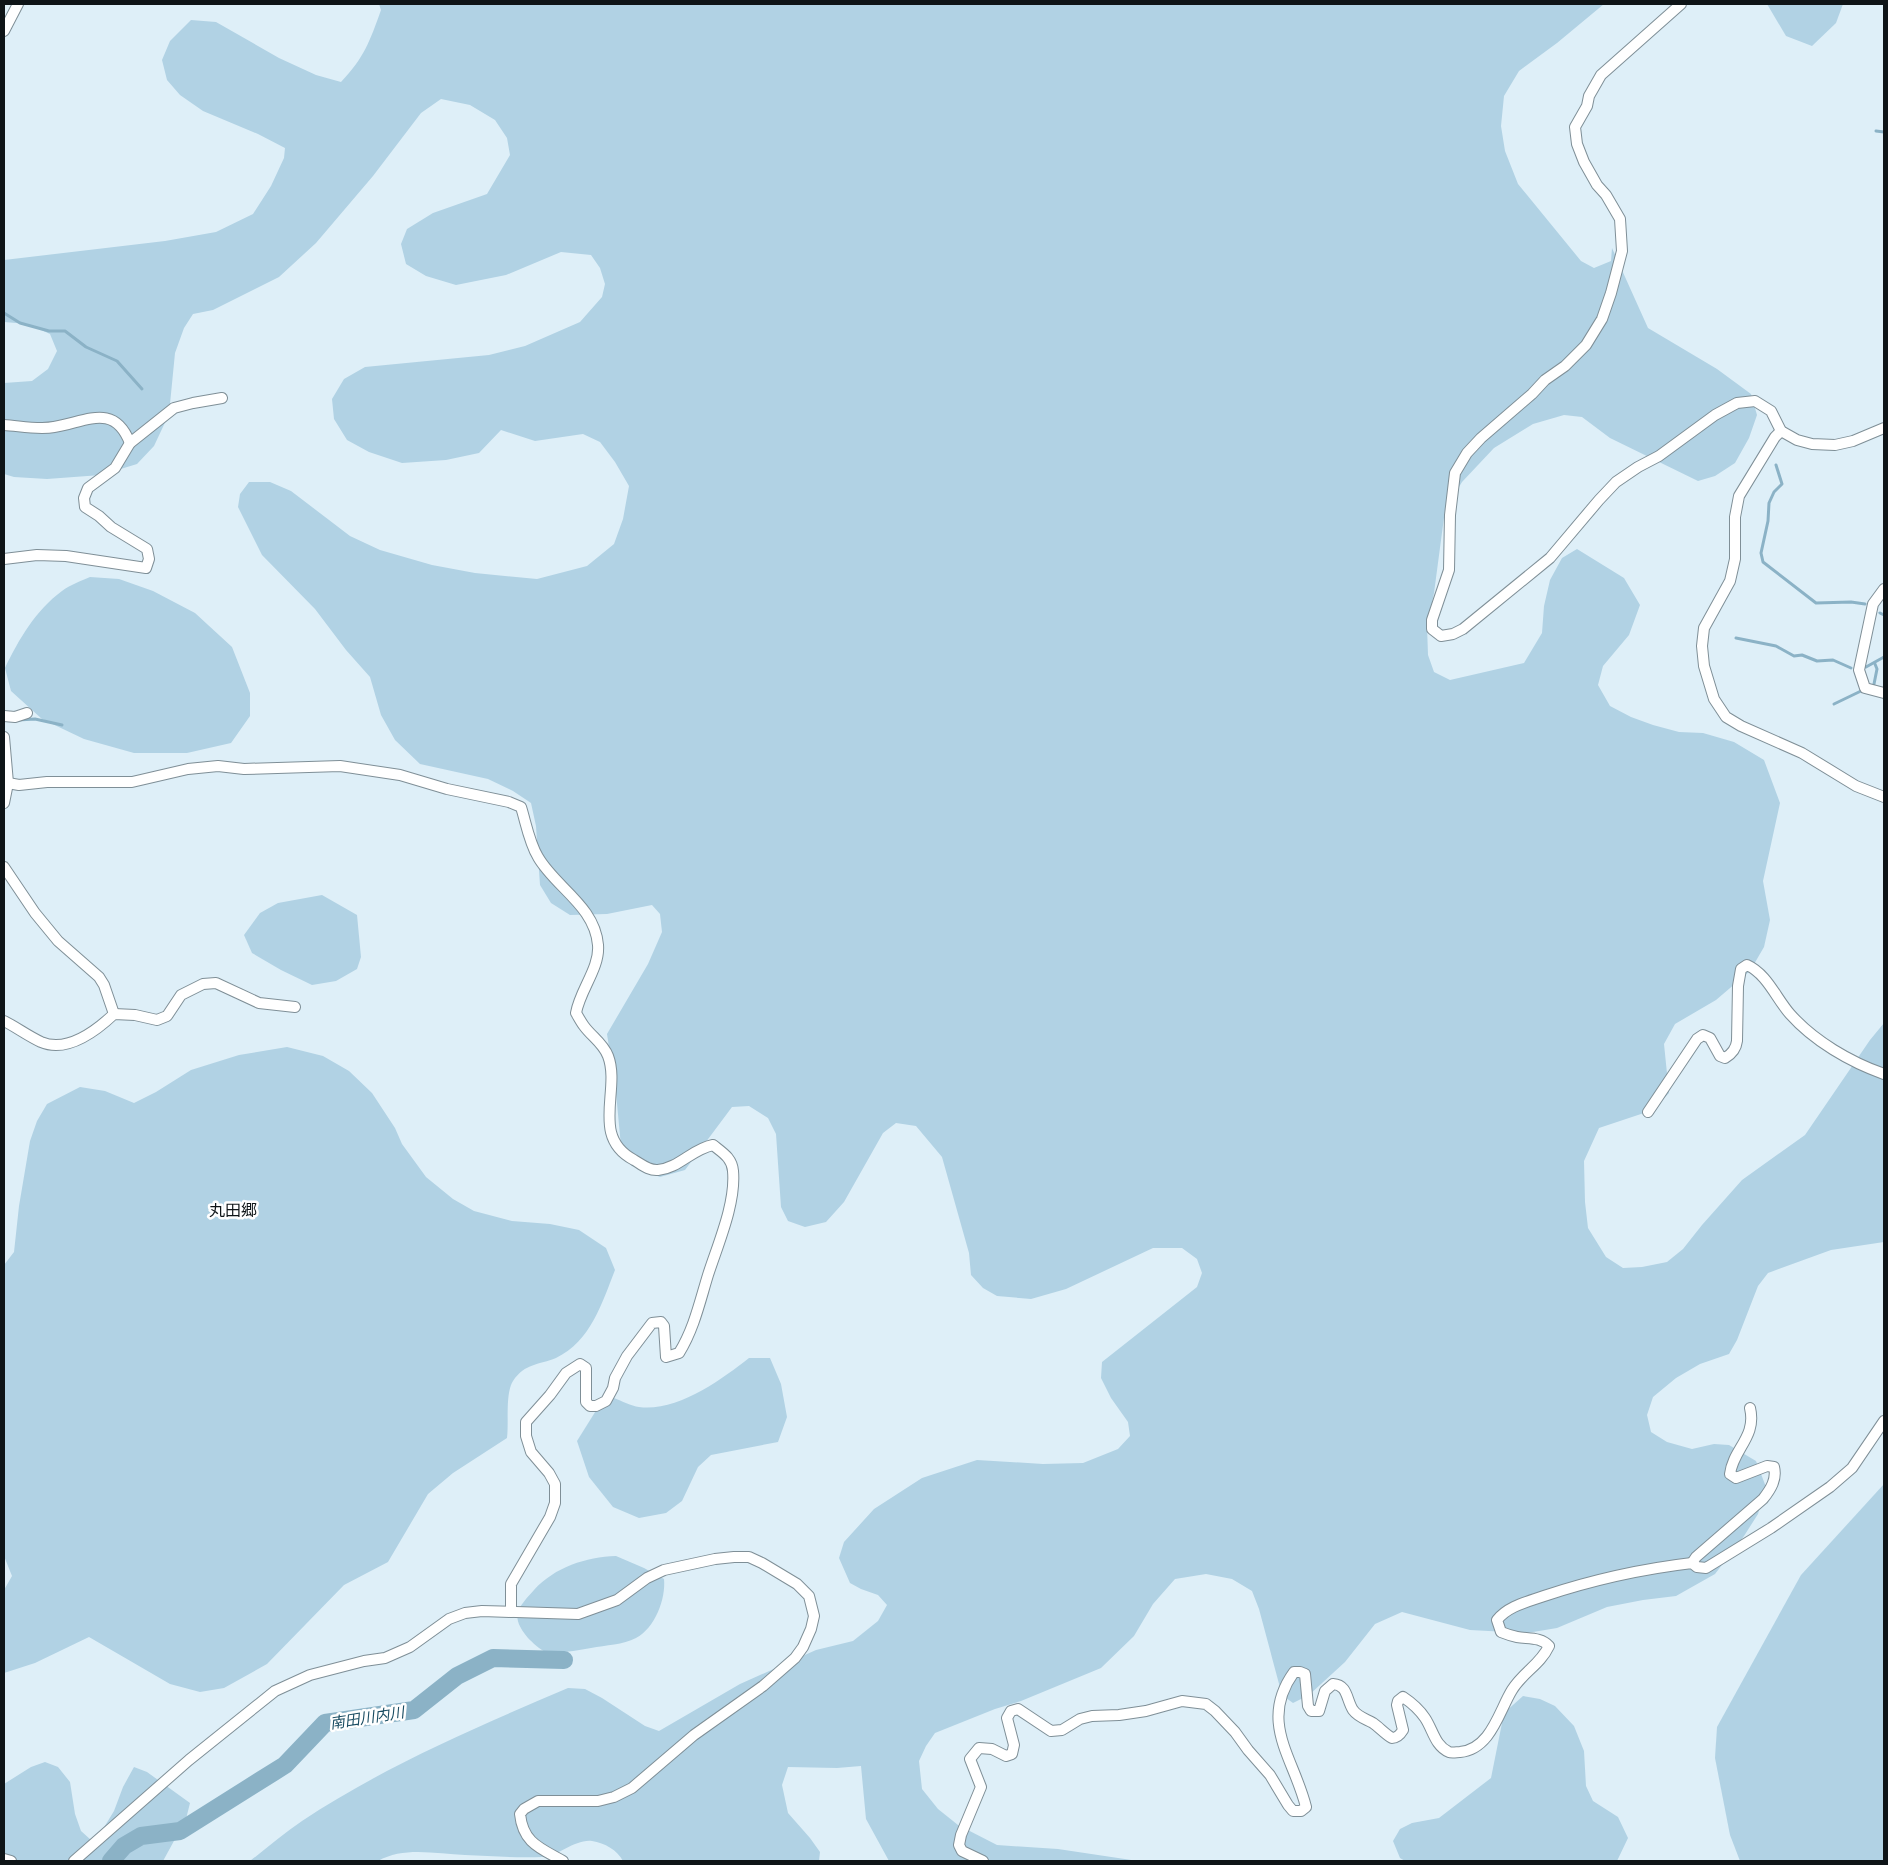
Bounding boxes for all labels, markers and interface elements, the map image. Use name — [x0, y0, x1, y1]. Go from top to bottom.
district label: 丸田郷 — [209, 1200, 257, 1219]
water label: 南田川内川 — [328, 1702, 407, 1732]

